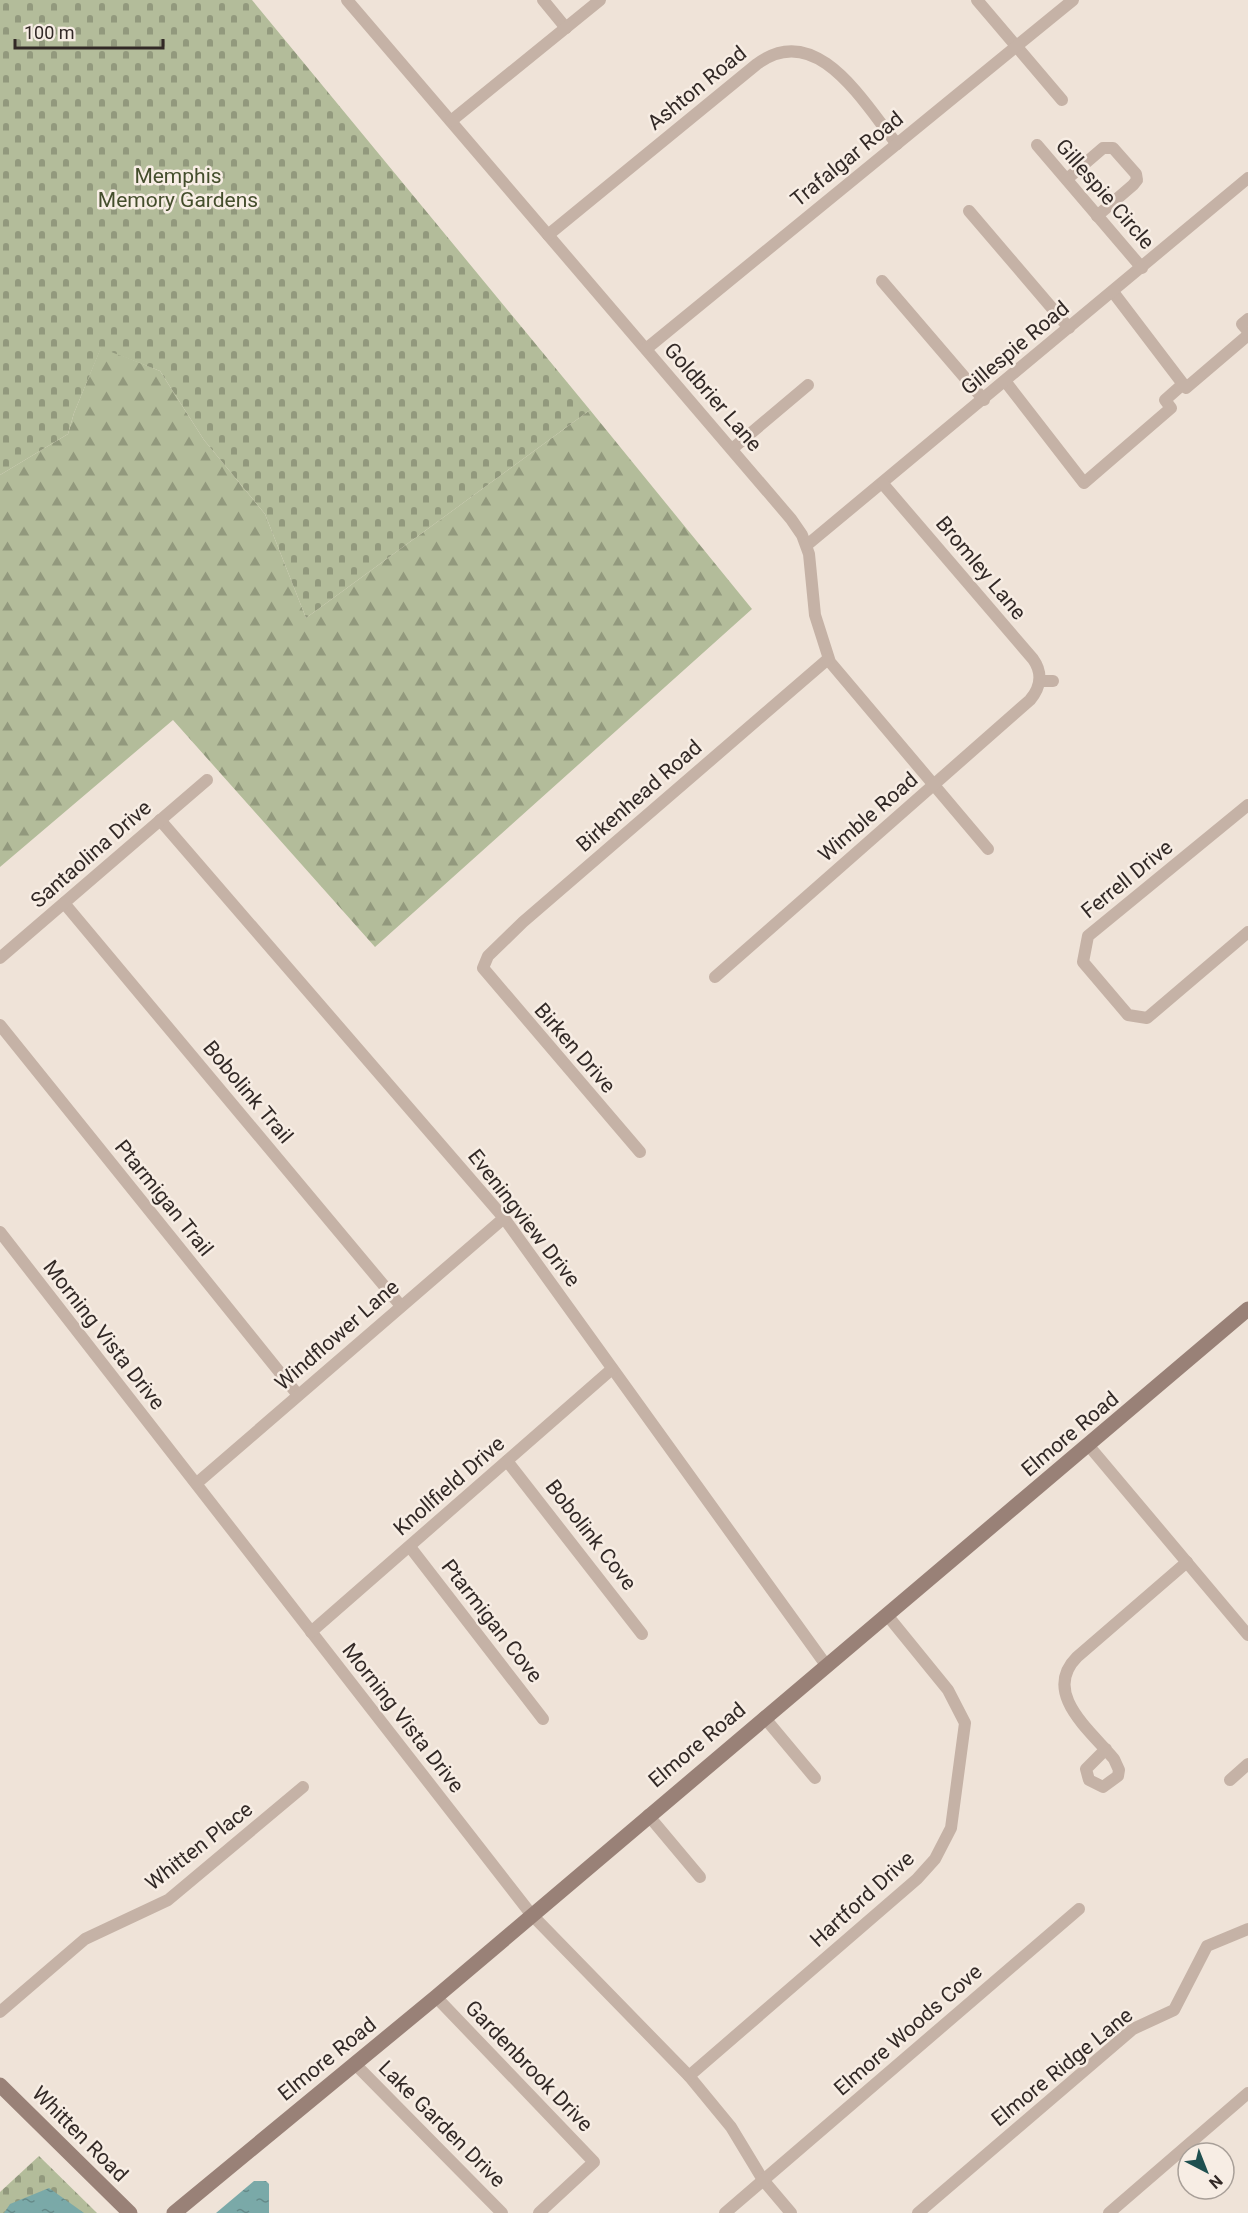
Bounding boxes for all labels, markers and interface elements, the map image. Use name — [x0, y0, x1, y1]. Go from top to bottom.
scale bar — [15, 12, 164, 50]
text: 100 m — [24, 22, 75, 43]
street label: Ashton Road — [643, 41, 751, 135]
street label: Trafalgar Road — [786, 106, 908, 212]
street label: Gillespie Circle — [1051, 134, 1159, 254]
park label: Memphis Memory Gardens — [98, 164, 258, 212]
street label: Gillespie Road — [956, 296, 1074, 400]
street label: Goldbrier Lane — [659, 338, 767, 456]
street label: Bromley Lane — [931, 512, 1031, 624]
street label: Birkenhead Road — [572, 735, 706, 857]
street label: Wimble Road — [813, 767, 923, 867]
street label: Santaolina Drive — [26, 795, 156, 913]
street label: Ferrell Drive — [1077, 835, 1177, 923]
street label: Birken Drive — [530, 998, 620, 1098]
street label: Bobolink Trail — [198, 1036, 298, 1148]
street label: Ptarmigan Trail — [110, 1135, 218, 1261]
street label: Eveningview Drive — [463, 1145, 585, 1291]
street label: Morning Vista Drive — [38, 1256, 170, 1414]
street label: Windflower Lane — [270, 1275, 404, 1395]
street label: Elmore Road — [1017, 1387, 1123, 1481]
street label: Knollfield Drive — [389, 1431, 509, 1541]
street label: Bobolink Cove — [541, 1475, 641, 1595]
street label: Ptarmigan Cove — [437, 1555, 547, 1687]
street label: Morning Vista Drive — [337, 1639, 469, 1797]
street label: Elmore Road — [644, 1698, 750, 1792]
street label: Whitten Place — [141, 1797, 257, 1895]
street label: Hartford Drive — [805, 1846, 919, 1952]
street label: Elmore Woods Cove — [829, 1959, 987, 2101]
street label: Gardenbrook Drive — [460, 1995, 598, 2137]
street label: Elmore Ridge Lane — [987, 2003, 1137, 2131]
street label: Elmore Road — [273, 2012, 381, 2106]
street label: Lake Garden Drive — [374, 2056, 510, 2192]
street label: Whitten Road — [27, 2081, 133, 2187]
north arrow — [1176, 2141, 1236, 2201]
text: N — [1205, 2171, 1226, 2193]

